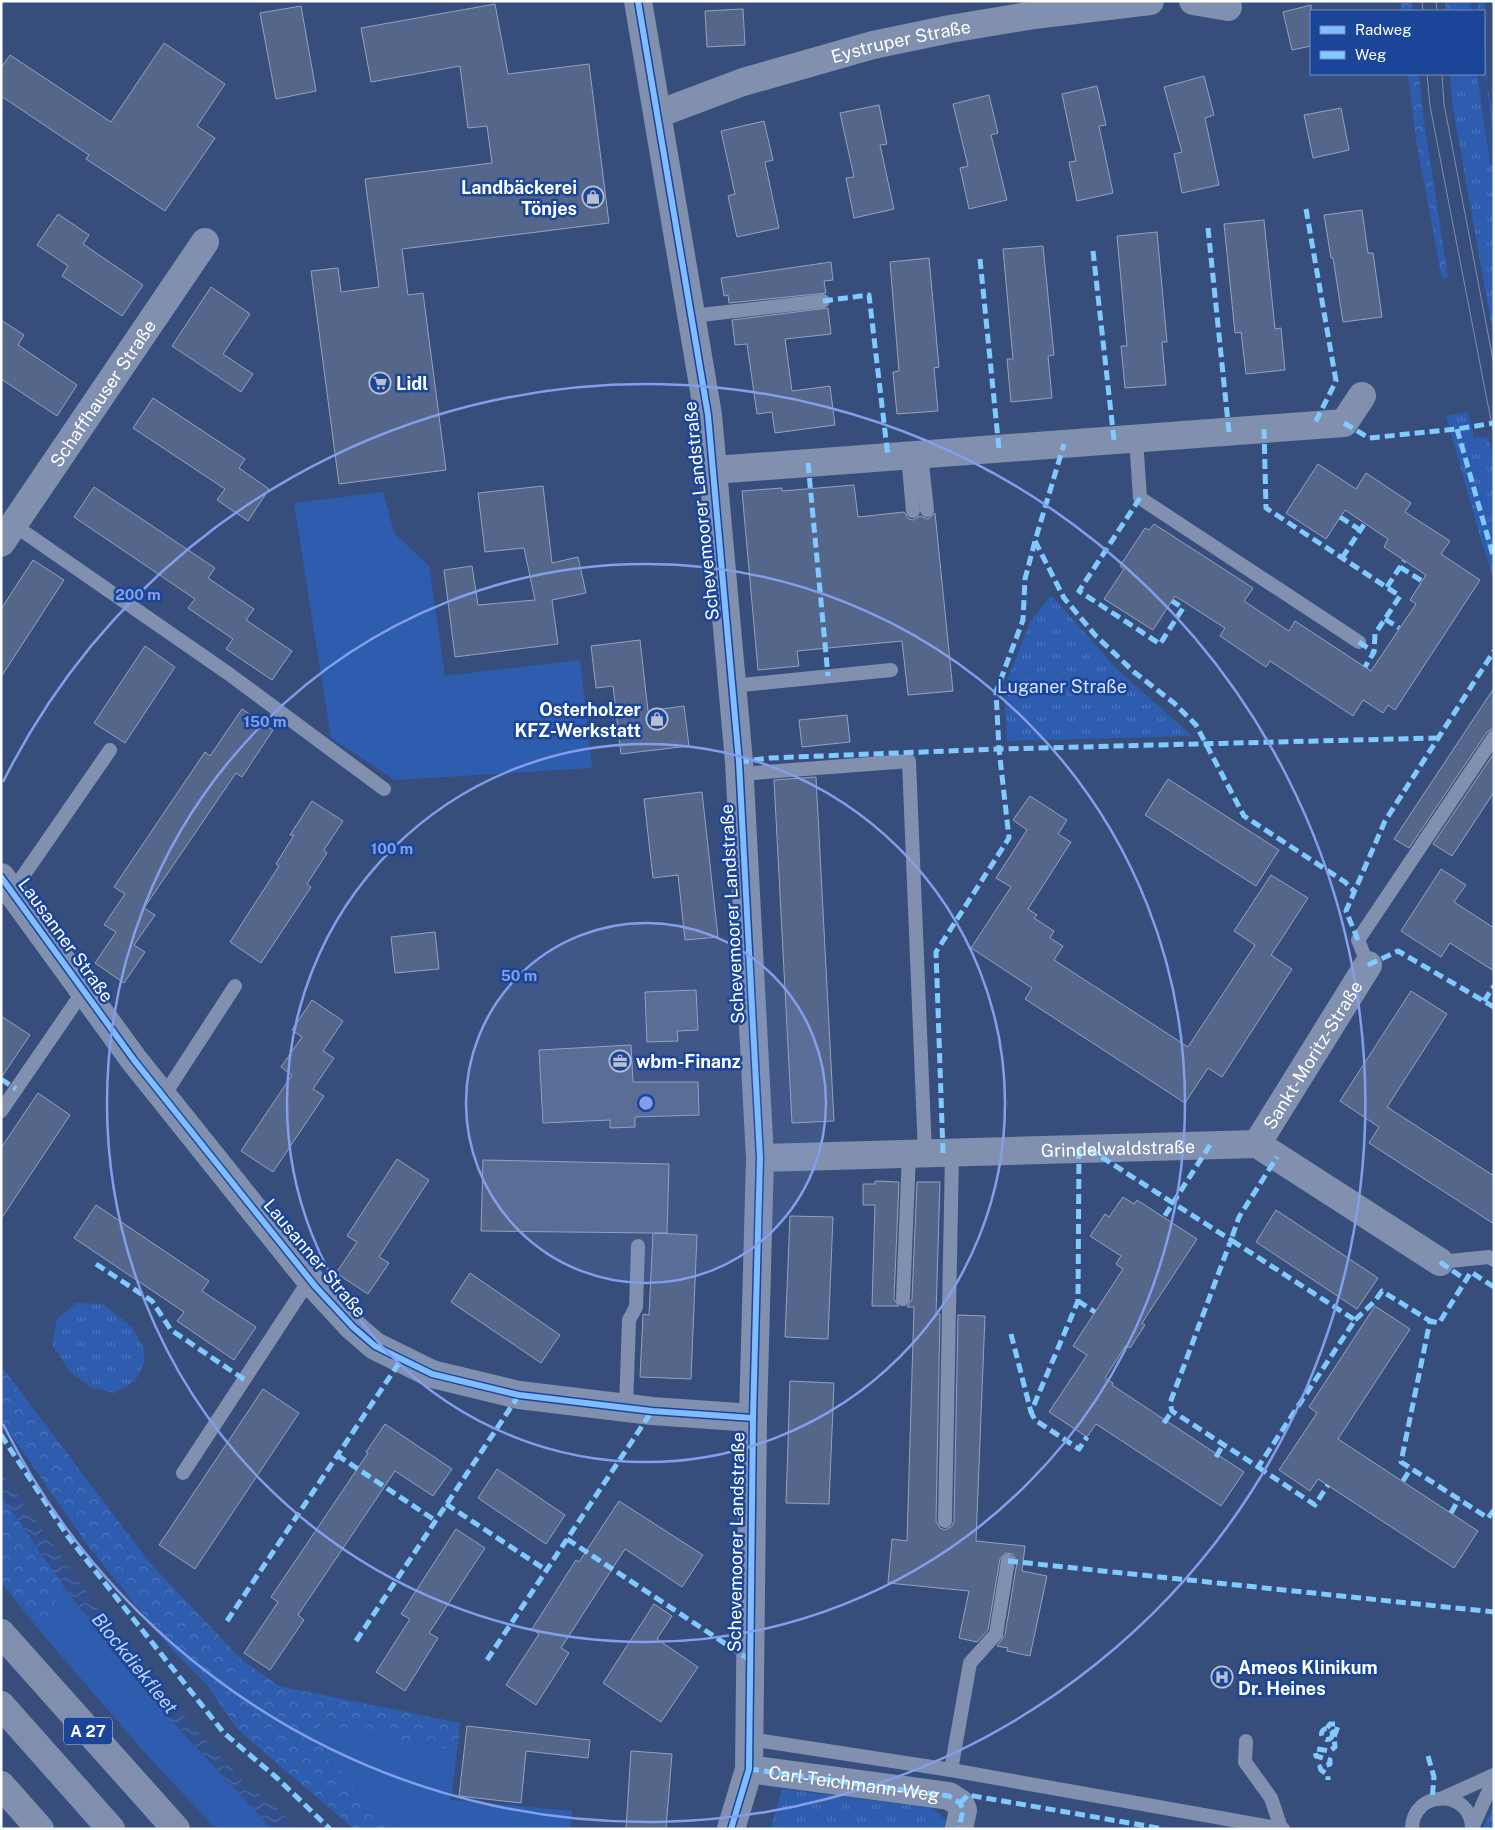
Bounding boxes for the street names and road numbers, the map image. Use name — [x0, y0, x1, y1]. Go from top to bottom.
street label: Eystruper Straße — [829, 15, 972, 67]
street label: Schaffhauser Straße — [45, 316, 160, 471]
street label: Schevemoorer Landstraße — [679, 400, 723, 622]
street label: Schevemoorer Landstraße — [716, 803, 748, 1025]
street label: Lausanner Straße — [14, 874, 118, 1006]
street label: Sankt-Moritz-Straße — [1258, 977, 1366, 1133]
street label: Grindelwaldstraße — [1040, 1135, 1195, 1161]
street label: Lausanner Straße — [259, 1195, 371, 1321]
street label: Schevemoorer Landstraße — [724, 1432, 748, 1652]
road number: A 27 — [64, 1718, 112, 1744]
street label: Carl-Teichmann-Weg — [767, 1761, 941, 1805]

